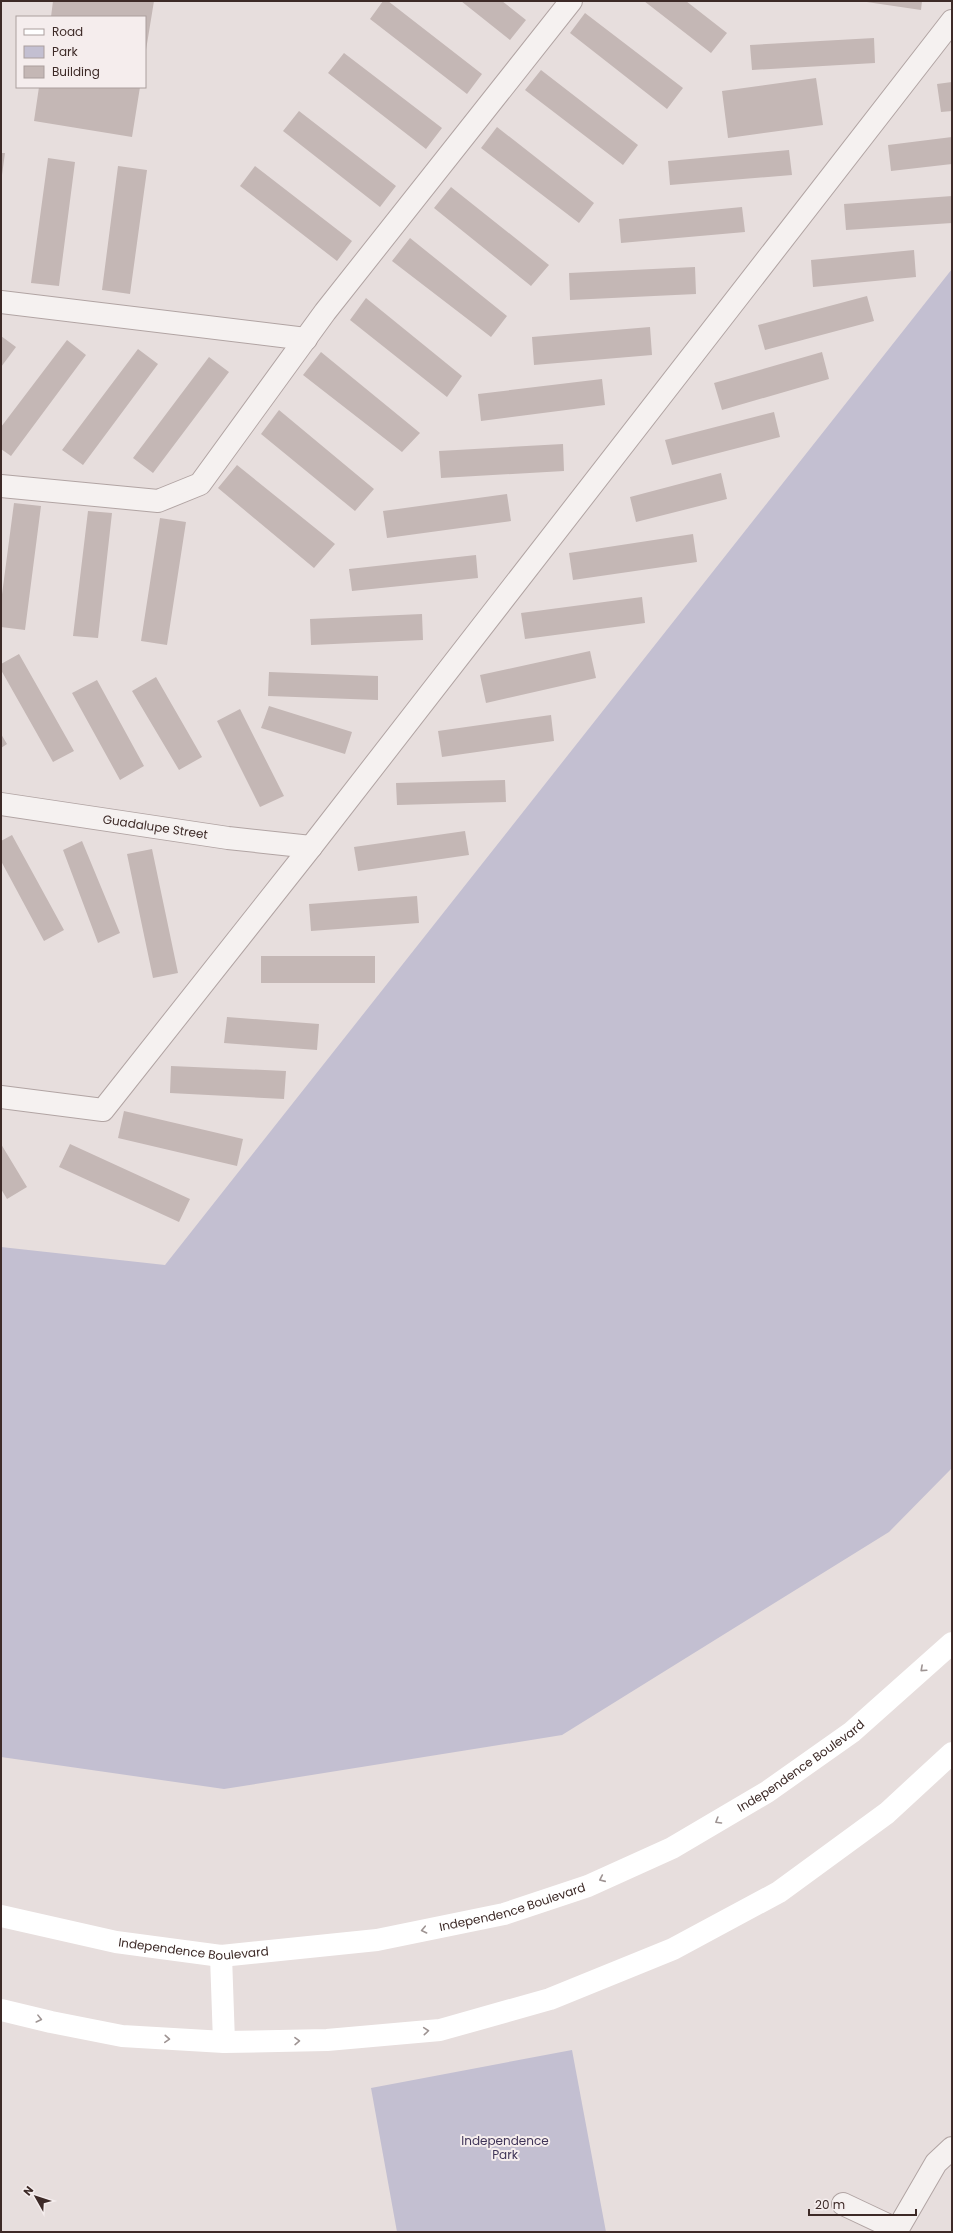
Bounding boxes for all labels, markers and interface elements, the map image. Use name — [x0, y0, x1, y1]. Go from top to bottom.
legend — [16, 16, 146, 88]
text: Road — [52, 23, 83, 40]
text: Park — [52, 43, 79, 60]
text: Building — [52, 63, 100, 80]
street label: Guadalupe Street — [102, 810, 209, 843]
one-way arrow — [920, 1664, 928, 1671]
street label: Independence Boulevard — [734, 1716, 868, 1816]
one-way arrow — [715, 1816, 722, 1823]
one-way arrow — [599, 1874, 607, 1882]
street label: Independence Boulevard — [438, 1878, 588, 1935]
one-way arrow — [421, 1926, 427, 1934]
street label: Independence Boulevard — [117, 1933, 269, 1964]
one-way arrow — [36, 2015, 42, 2023]
one-way arrow — [423, 2026, 430, 2035]
one-way arrow — [164, 2034, 170, 2043]
one-way arrow — [294, 2037, 300, 2045]
park label: Independence Park — [461, 2132, 549, 2163]
north arrow — [16, 2177, 56, 2217]
text: N — [19, 2182, 37, 2199]
scale bar — [809, 2191, 916, 2217]
text: 20 m — [815, 2196, 845, 2213]

